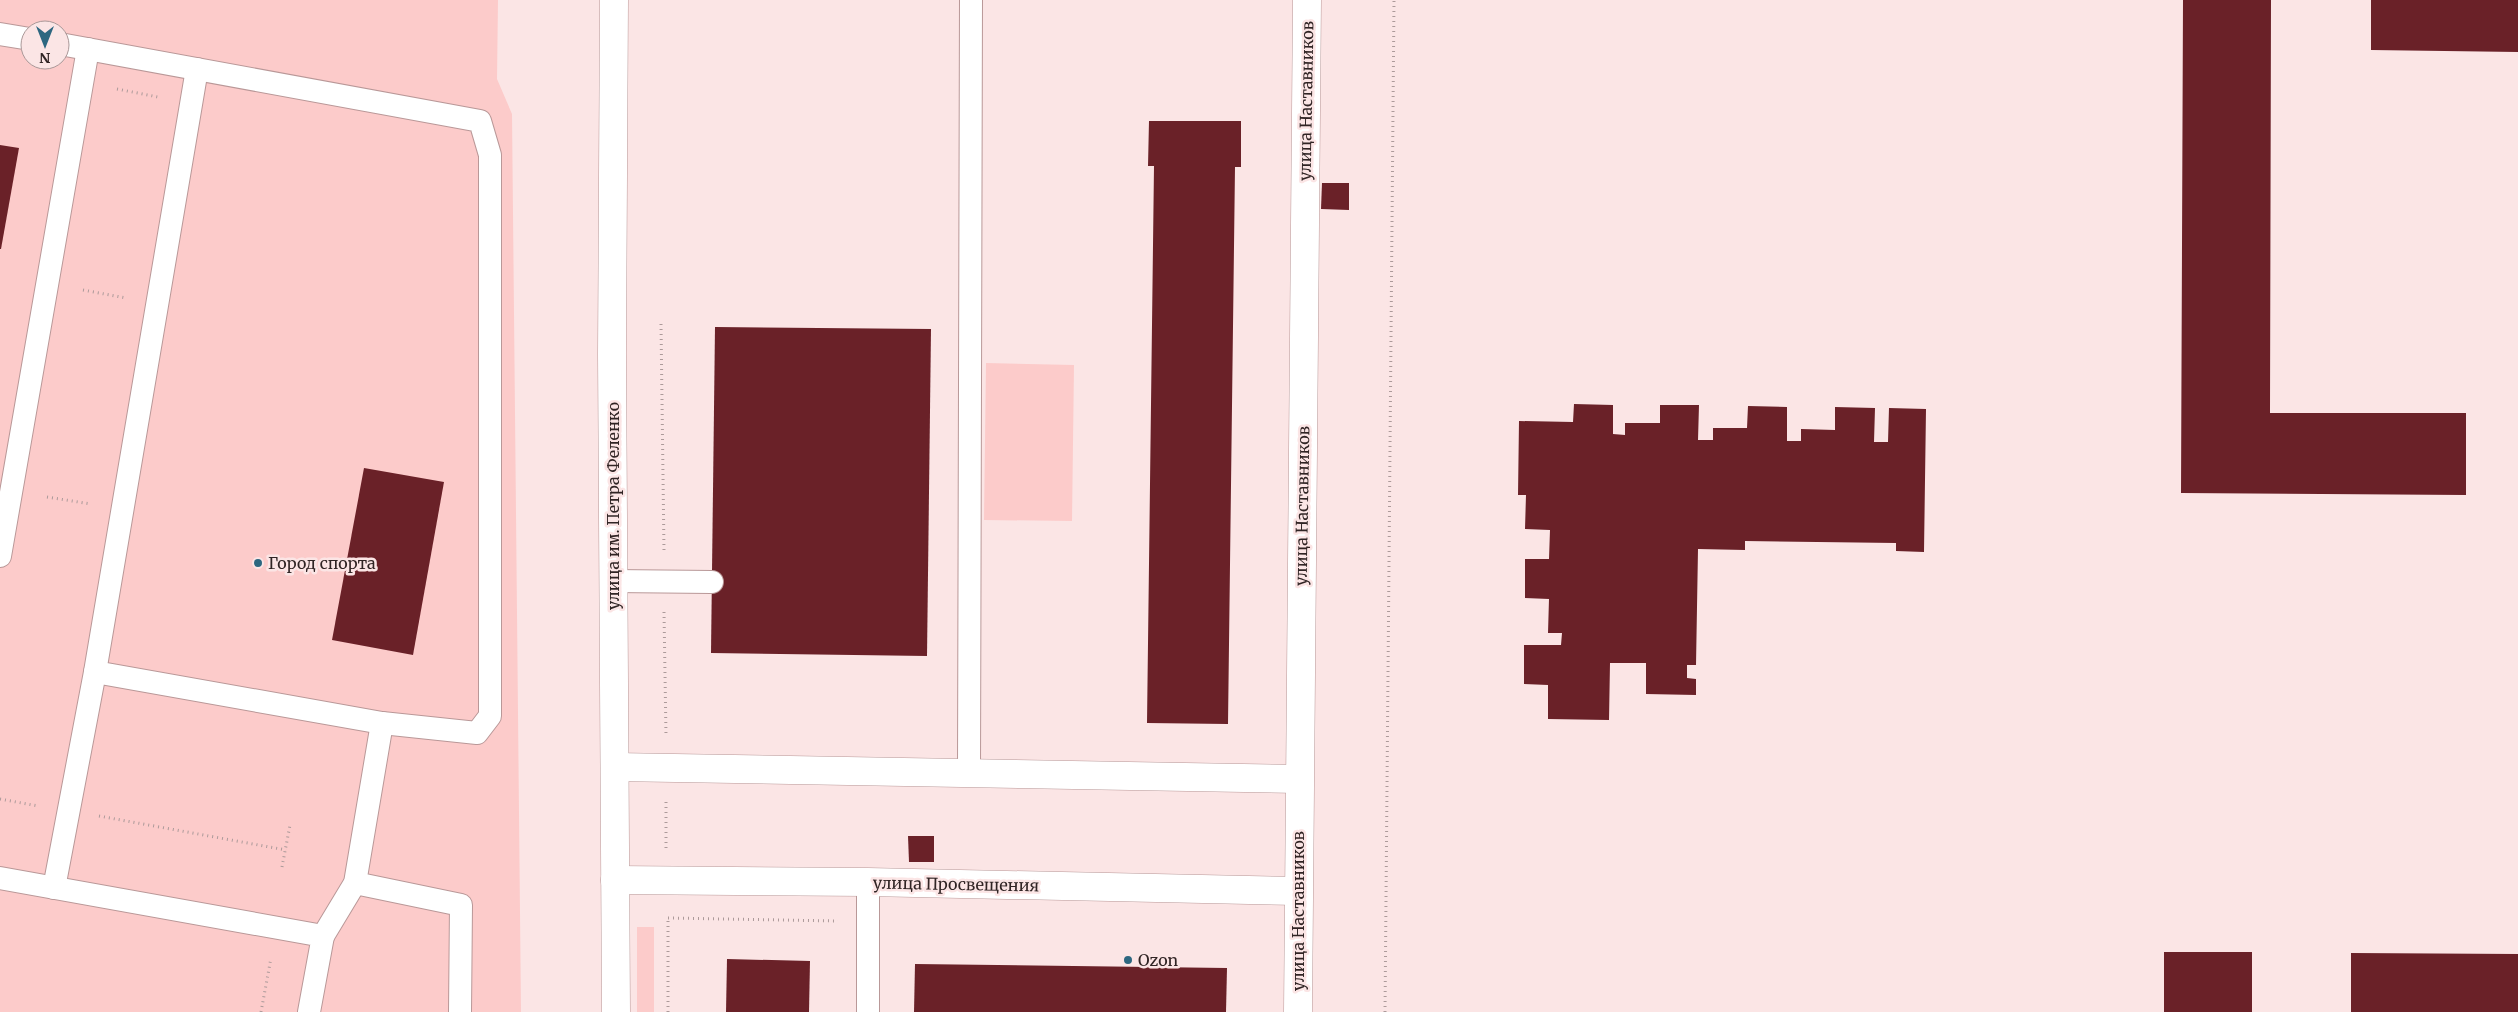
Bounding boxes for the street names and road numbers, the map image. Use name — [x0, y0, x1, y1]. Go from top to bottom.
street label: улица Наставников — [1295, 21, 1317, 181]
street label: улица им. Петра Феленко — [603, 402, 623, 610]
street label: улица Наставников — [1291, 426, 1313, 586]
street label: улица Наставников — [1288, 831, 1308, 991]
street label: улица Просвещения — [873, 873, 1039, 895]

